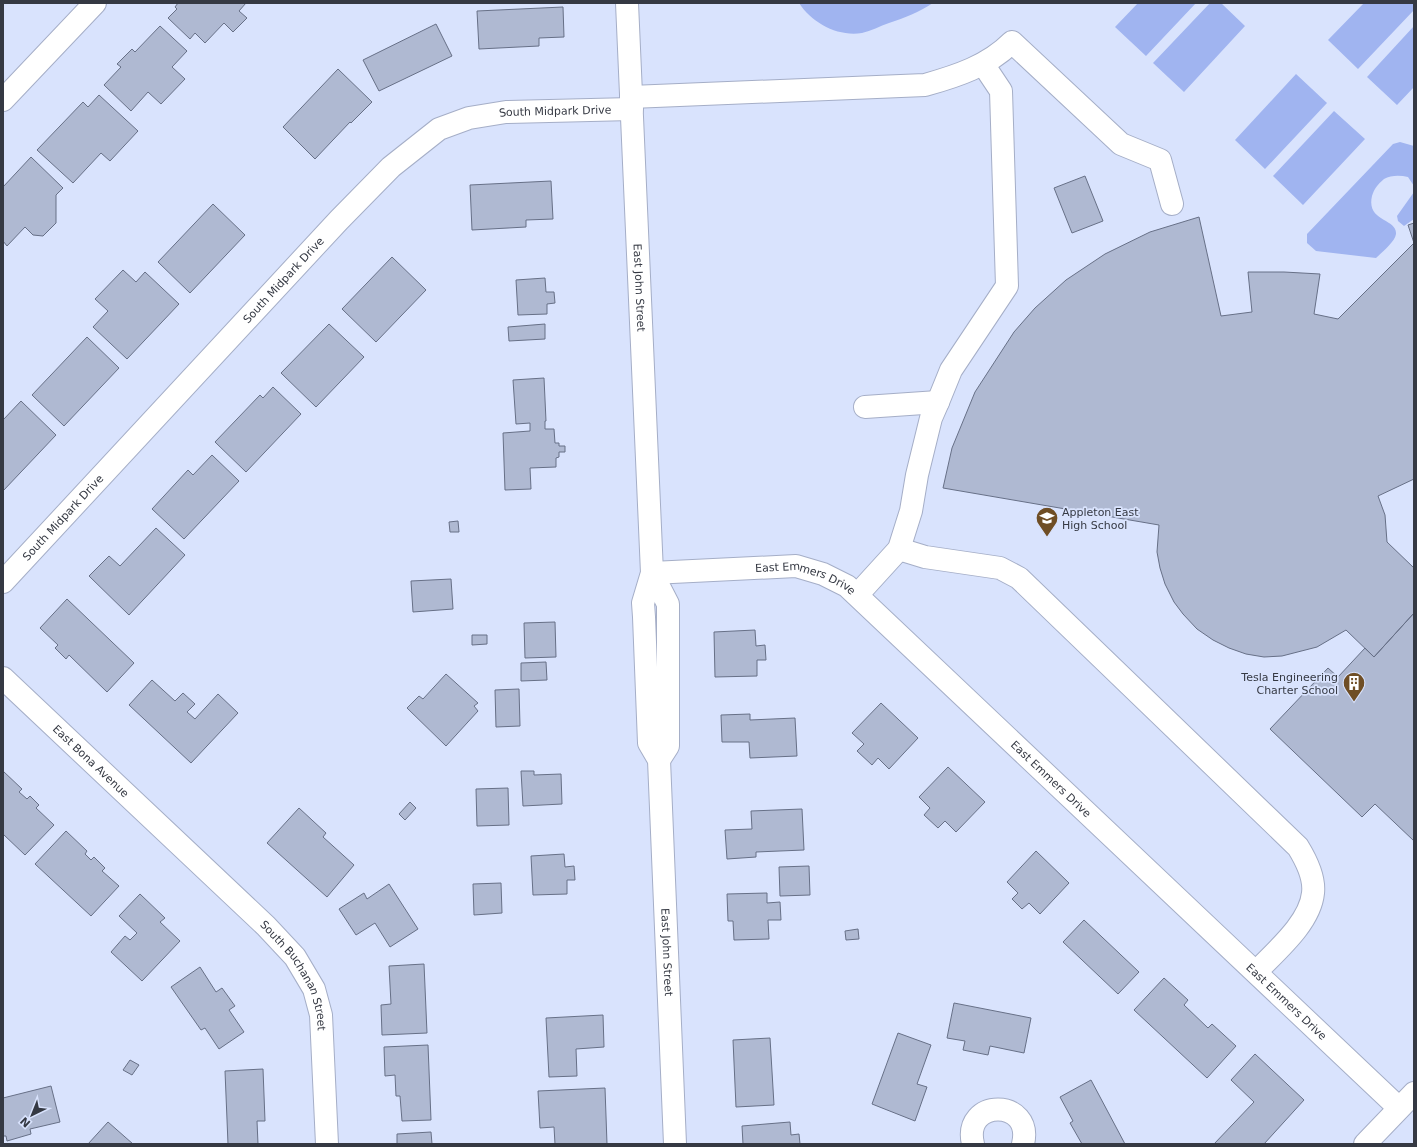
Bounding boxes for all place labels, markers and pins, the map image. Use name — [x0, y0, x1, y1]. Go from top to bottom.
school or university icon: Appleton East High School — [1034, 505, 1060, 538]
place label: Appleton East High School — [1062, 506, 1139, 532]
building icon: Tesla Engineering Charter School — [1341, 670, 1367, 703]
place label: Tesla Engineering Charter School — [1240, 671, 1338, 697]

